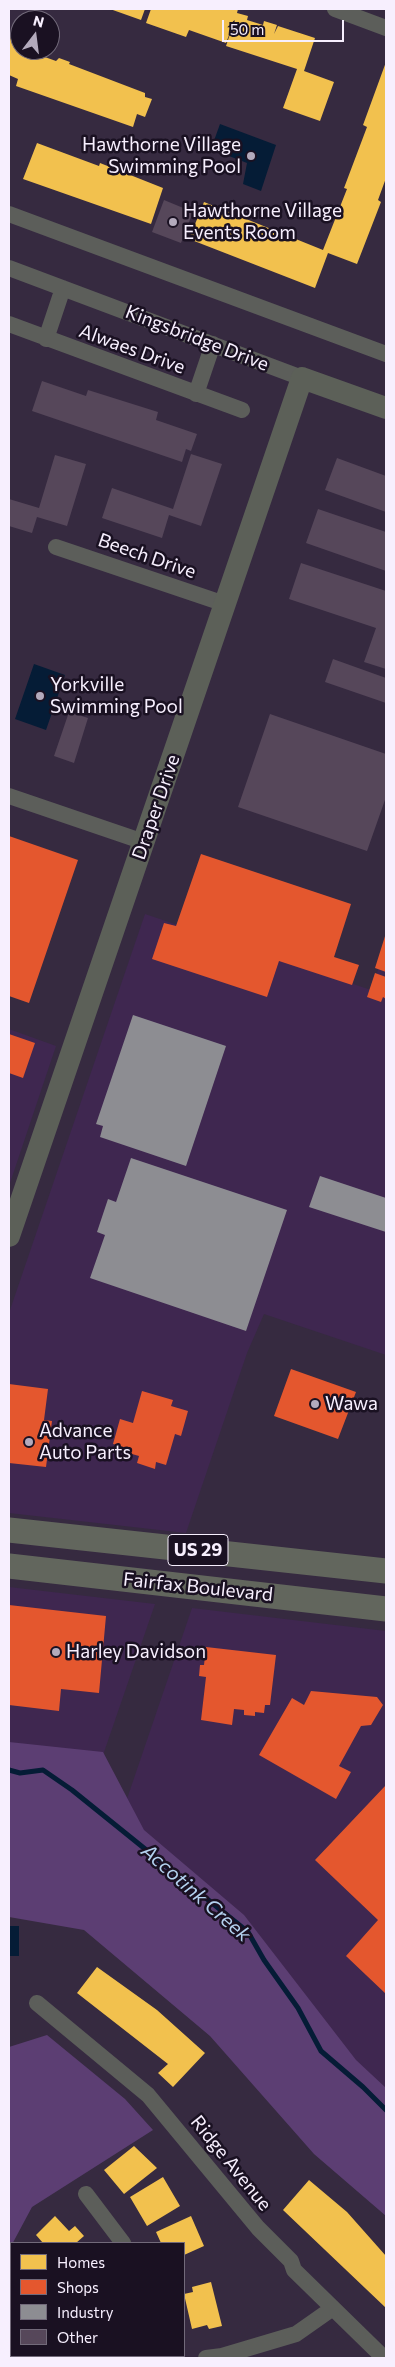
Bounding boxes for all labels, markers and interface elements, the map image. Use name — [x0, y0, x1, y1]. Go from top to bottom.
north arrow — [10, 10, 60, 60]
scale bar — [225, 10, 348, 42]
text: N — [31, 11, 46, 31]
text: 50 m — [230, 20, 264, 38]
place label: Hawthorne Village Swimming Pool — [82, 134, 241, 178]
marker: Hawthorne Village Swimming Pool — [245, 150, 257, 162]
place label: Hawthorne Village Events Room — [183, 200, 342, 244]
marker: Hawthorne Village Events Room — [167, 216, 179, 228]
street label: Kingsbridge Drive — [122, 300, 272, 376]
street label: Alwaes Drive — [76, 319, 188, 379]
street label: Beech Drive — [95, 529, 199, 583]
place label: Yorkville Swimming Pool — [50, 674, 183, 718]
marker: Yorkville Swimming Pool — [34, 690, 46, 702]
street label: Draper Drive — [127, 751, 185, 863]
place label: Wawa — [325, 1393, 378, 1415]
marker: Wawa — [309, 1398, 321, 1410]
place label: Advance Auto Parts — [39, 1420, 131, 1464]
marker: Advance Auto Parts — [23, 1436, 35, 1448]
road number: US 29 — [168, 1534, 228, 1566]
street label: Fairfax Boulevard — [122, 1568, 274, 1606]
place label: Harley Davidson — [66, 1641, 206, 1663]
marker: Harley Davidson — [50, 1646, 62, 1658]
water label: Accotink Creek — [136, 1839, 256, 1947]
street label: Ridge Avenue — [186, 2111, 276, 2215]
legend — [10, 2242, 185, 2357]
text: Homes — [57, 2253, 105, 2271]
text: Shops — [57, 2278, 99, 2296]
text: Industry — [57, 2303, 114, 2321]
text: Other — [57, 2328, 98, 2346]

